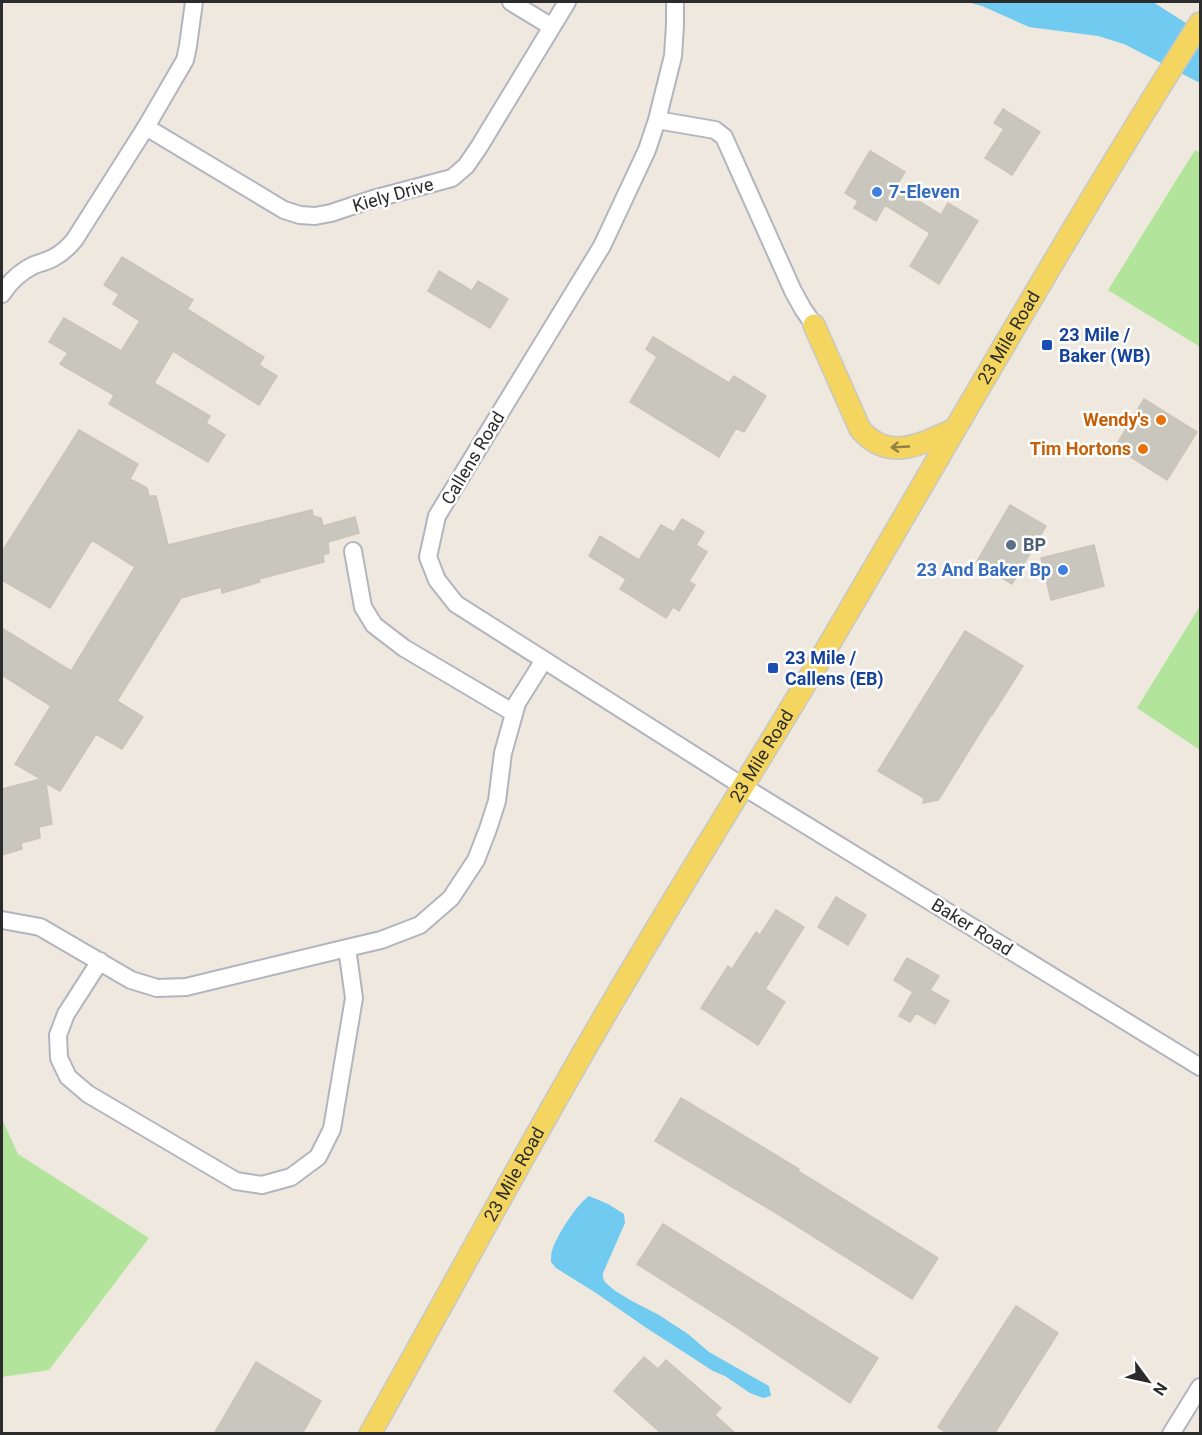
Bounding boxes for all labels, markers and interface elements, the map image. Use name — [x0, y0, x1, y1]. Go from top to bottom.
street label: Kiely Drive — [350, 173, 436, 216]
place label: 7-Eleven — [889, 181, 960, 202]
marker: 7-Eleven — [870, 185, 884, 199]
street label: 23 Mile Road — [973, 287, 1044, 388]
place label: 23 Mile / Baker (WB) — [1059, 324, 1150, 367]
marker: 23 Mile / Baker (WB) — [1040, 338, 1054, 352]
street label: Callens Road — [437, 407, 509, 508]
place label: Wendy's — [1083, 409, 1149, 430]
marker: Wendy's — [1154, 413, 1168, 427]
place label: Tim Hortons — [1030, 438, 1131, 459]
one-way arrow — [891, 442, 910, 453]
marker: Tim Hortons — [1136, 442, 1150, 456]
place label: BP — [1023, 534, 1046, 555]
marker: BP — [1004, 538, 1018, 552]
place label: 23 And Baker Bp — [916, 559, 1051, 580]
marker: 23 And Baker Bp — [1056, 563, 1070, 577]
place label: 23 Mile / Callens (EB) — [785, 647, 884, 690]
marker: 23 Mile / Callens (EB) — [766, 661, 780, 675]
street label: 23 Mile Road — [725, 706, 797, 806]
street label: Baker Road — [928, 893, 1017, 960]
street label: 23 Mile Road — [479, 1123, 549, 1225]
north arrow — [1118, 1351, 1178, 1411]
text: N — [1149, 1379, 1171, 1399]

